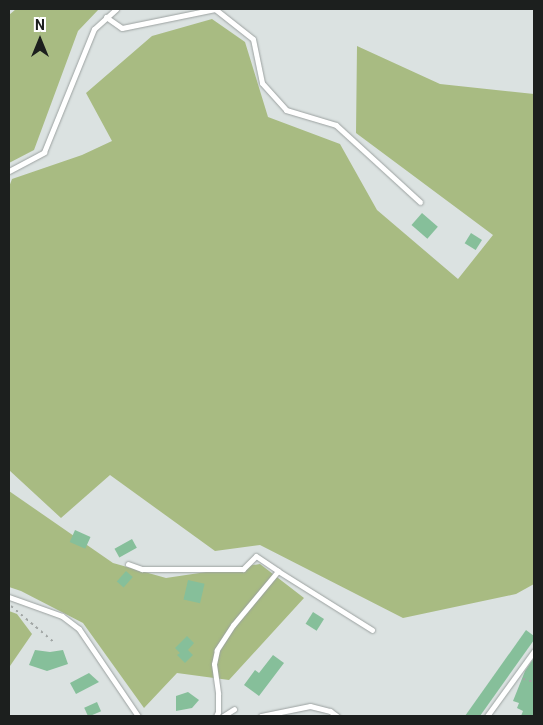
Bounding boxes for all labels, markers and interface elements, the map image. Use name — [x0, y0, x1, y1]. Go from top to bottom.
north arrow — [15, 15, 65, 65]
text: N — [35, 17, 45, 33]

